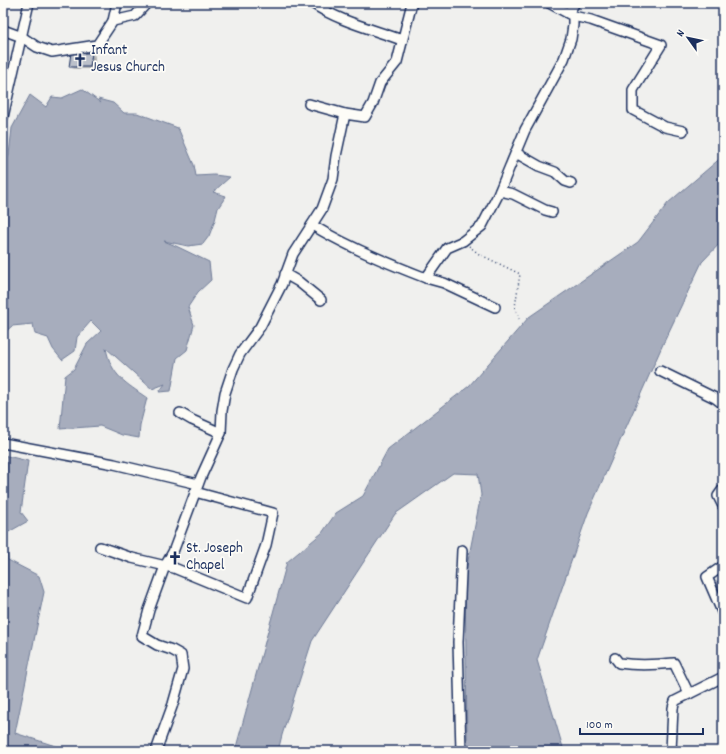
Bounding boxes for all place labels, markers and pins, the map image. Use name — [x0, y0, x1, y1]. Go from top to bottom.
place label: Infant Jesus Church — [91, 40, 165, 79]
church icon: Infant Jesus Church — [72, 52, 88, 68]
place label: St. Joseph Chapel — [186, 538, 243, 577]
church icon: St. Joseph Chapel — [167, 550, 183, 566]

